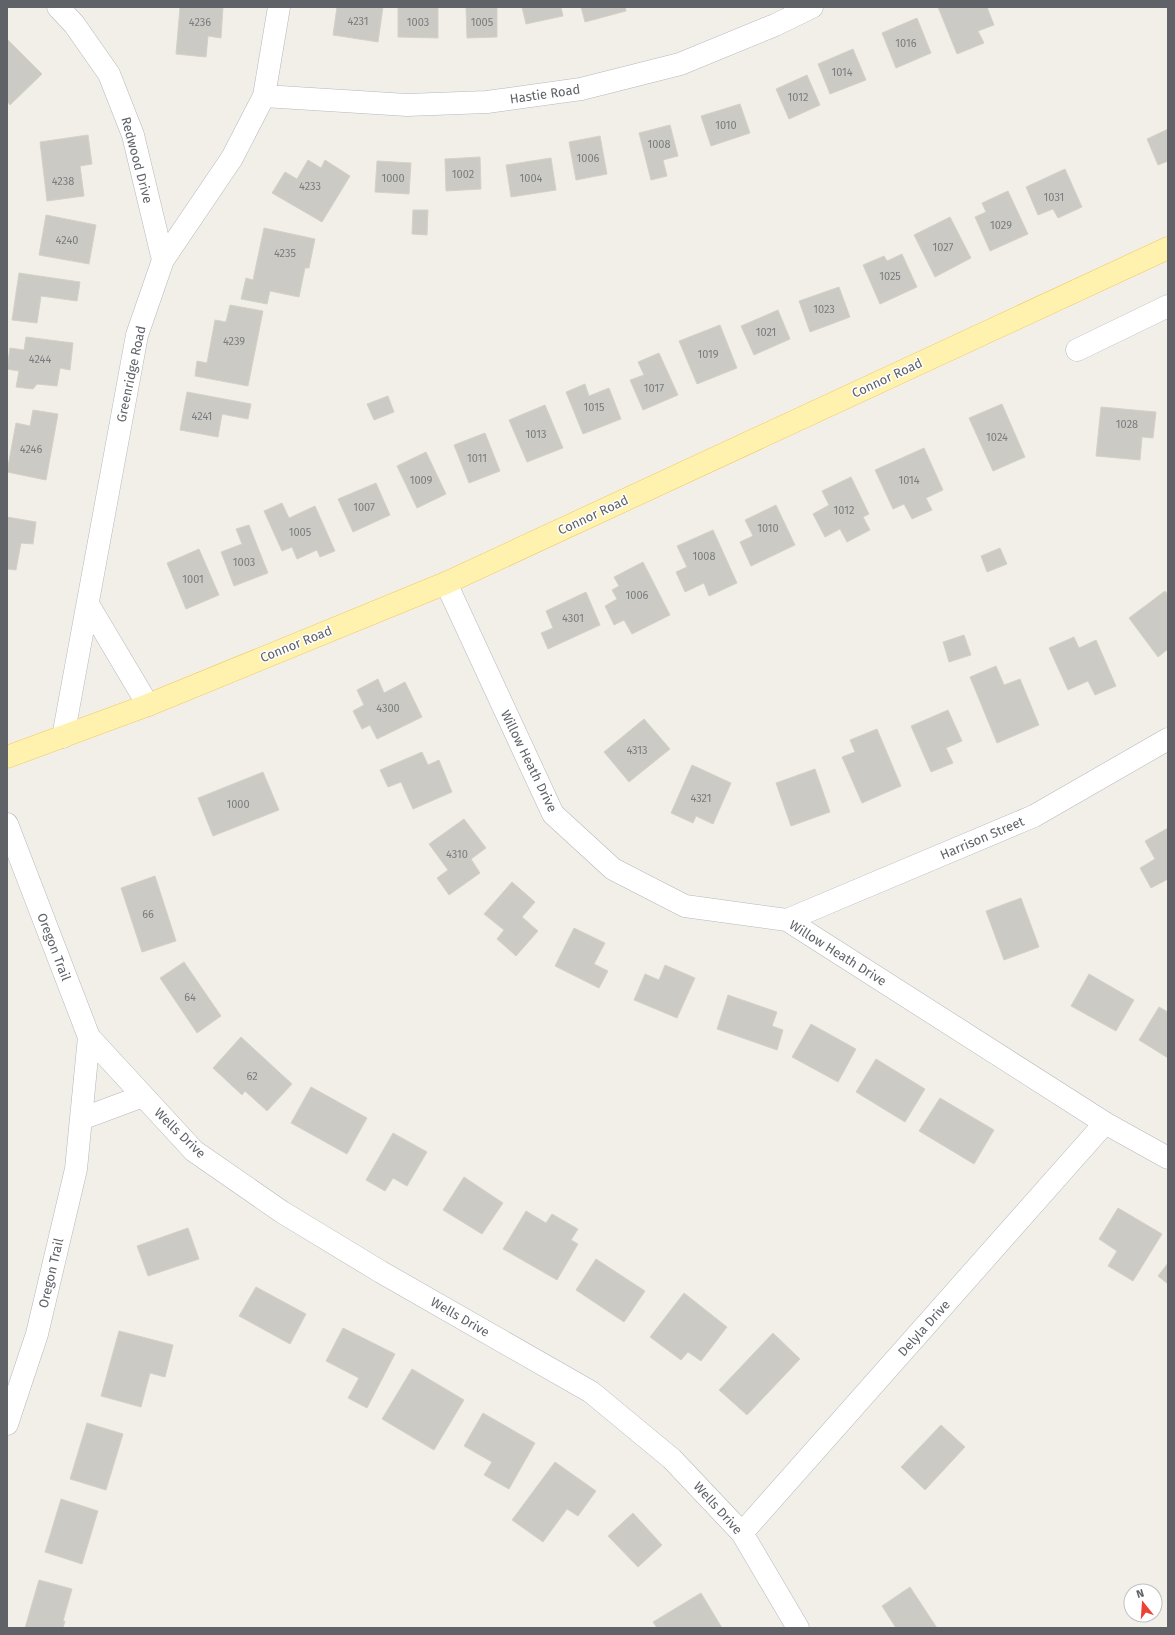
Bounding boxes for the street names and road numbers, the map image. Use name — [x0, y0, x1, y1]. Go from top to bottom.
street label: Hastie Road — [509, 82, 581, 106]
street label: Redwood Drive — [118, 115, 156, 205]
street label: Greenridge Road — [113, 324, 149, 424]
street label: Connor Road — [849, 355, 925, 401]
street label: Connor Road — [555, 492, 631, 538]
street label: Connor Road — [258, 623, 334, 665]
street label: Willow Heath Drive — [498, 708, 560, 814]
street label: Harrison Street — [938, 813, 1026, 862]
street label: Oregon Trail — [34, 911, 74, 983]
street label: Willow Heath Drive — [787, 917, 889, 989]
street label: Wells Drive — [151, 1105, 209, 1161]
street label: Oregon Trail — [36, 1236, 66, 1309]
street label: Wells Drive — [428, 1294, 492, 1340]
street label: Delyla Drive — [895, 1297, 953, 1359]
street label: Wells Drive — [691, 1479, 745, 1537]

